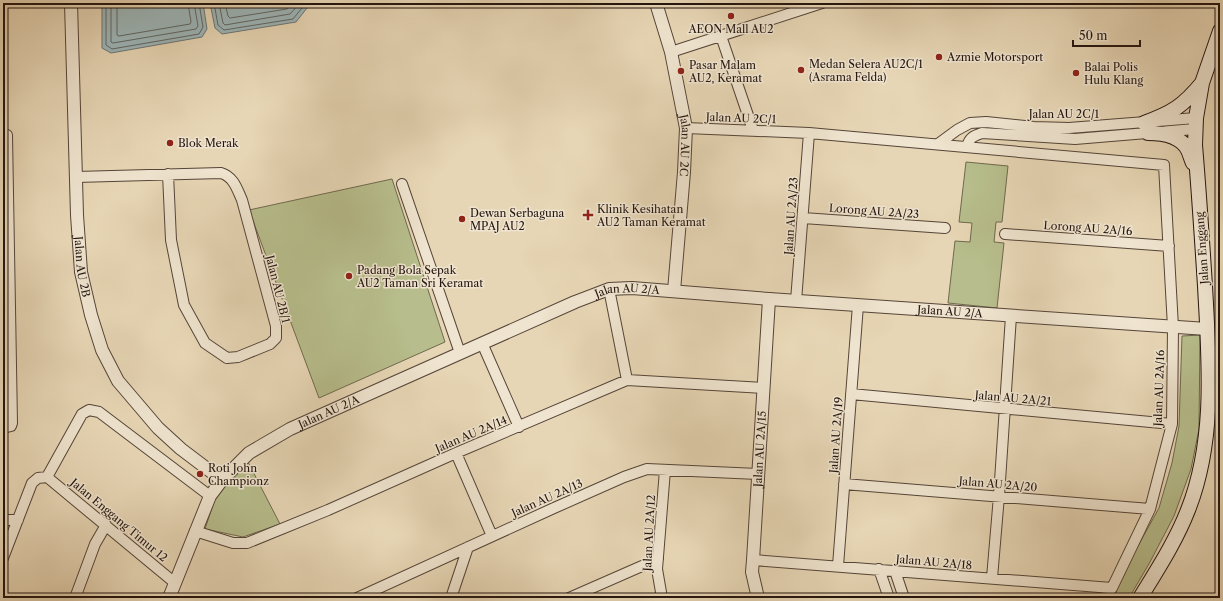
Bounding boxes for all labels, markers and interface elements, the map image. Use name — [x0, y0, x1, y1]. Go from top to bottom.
marker: AEON Mall AU2 — [726, 11, 736, 21]
place label: AEON Mall AU2 — [687, 22, 774, 36]
scale bar — [1073, 22, 1140, 48]
text: 50 m — [1079, 28, 1108, 43]
place label: Azmie Motorsport — [946, 50, 1043, 64]
marker: Azmie Motorsport — [934, 52, 944, 62]
place label: Medan Selera AU2C/1 (Asrama Felda) — [809, 57, 923, 84]
place label: Pasar Malam AU2, Keramat — [688, 58, 762, 85]
place label: Balai Polis Hulu Klang — [1084, 60, 1144, 87]
marker: Medan Selera AU2C/1 (Asrama Felda) — [796, 65, 806, 75]
marker: Pasar Malam AU2, Keramat — [676, 66, 686, 76]
marker: Balai Polis Hulu Klang — [1071, 68, 1081, 78]
street label: Jalan AU 2C/1 — [1027, 107, 1100, 121]
street label: Jalan AU 2C/1 — [704, 110, 777, 126]
street label: Jalan AU 2C — [676, 111, 693, 177]
place label: Blok Merak — [178, 136, 239, 150]
marker: Blok Merak — [165, 138, 175, 148]
street label: Jalan AU 2A/23 — [781, 177, 801, 257]
street label: Lorong AU 2A/23 — [828, 201, 920, 221]
place label: Klinik Kesihatan AU2 Taman Keramat — [596, 202, 706, 229]
place label: Dewan Serbaguna MPAJ AU2 — [470, 206, 565, 233]
marker: Klinik Kesihatan AU2 Taman Keramat — [582, 209, 594, 221]
street label: Jalan Enggang — [1192, 211, 1212, 287]
marker: Dewan Serbaguna MPAJ AU2 — [457, 214, 467, 224]
street label: Lorong AU 2A/16 — [1043, 218, 1133, 238]
street label: Jalan AU 2B — [71, 234, 94, 299]
street label: Jalan AU 2B/1 — [262, 252, 293, 325]
place label: Padang Bola Sepak AU2 Taman Sri Keramat — [356, 263, 483, 290]
marker: Padang Bola Sepak AU2 Taman Sri Keramat — [344, 271, 354, 281]
street label: Jalan AU 2/A — [591, 281, 661, 302]
street label: Jalan AU 2/A — [915, 302, 984, 321]
street label: Jalan AU 2A/16 — [1151, 349, 1167, 429]
street label: Jalan AU 2A/21 — [972, 388, 1052, 408]
street label: Jalan AU 2/A — [294, 392, 362, 432]
street label: Jalan AU 2A/19 — [826, 396, 846, 476]
street label: Jalan AU 2A/15 — [750, 410, 769, 489]
street label: Jalan AU 2A/14 — [431, 413, 509, 456]
place label: Roti John Championz — [208, 461, 269, 488]
marker: Roti John Championz — [195, 469, 205, 479]
street label: Jalan AU 2A/20 — [956, 473, 1038, 494]
street label: Jalan Enggang Timur 12 — [66, 474, 170, 565]
street label: Jalan AU 2A/13 — [507, 476, 585, 521]
street label: Jalan AU 2A/12 — [640, 494, 658, 574]
street label: Jalan AU 2A/18 — [893, 552, 973, 572]

